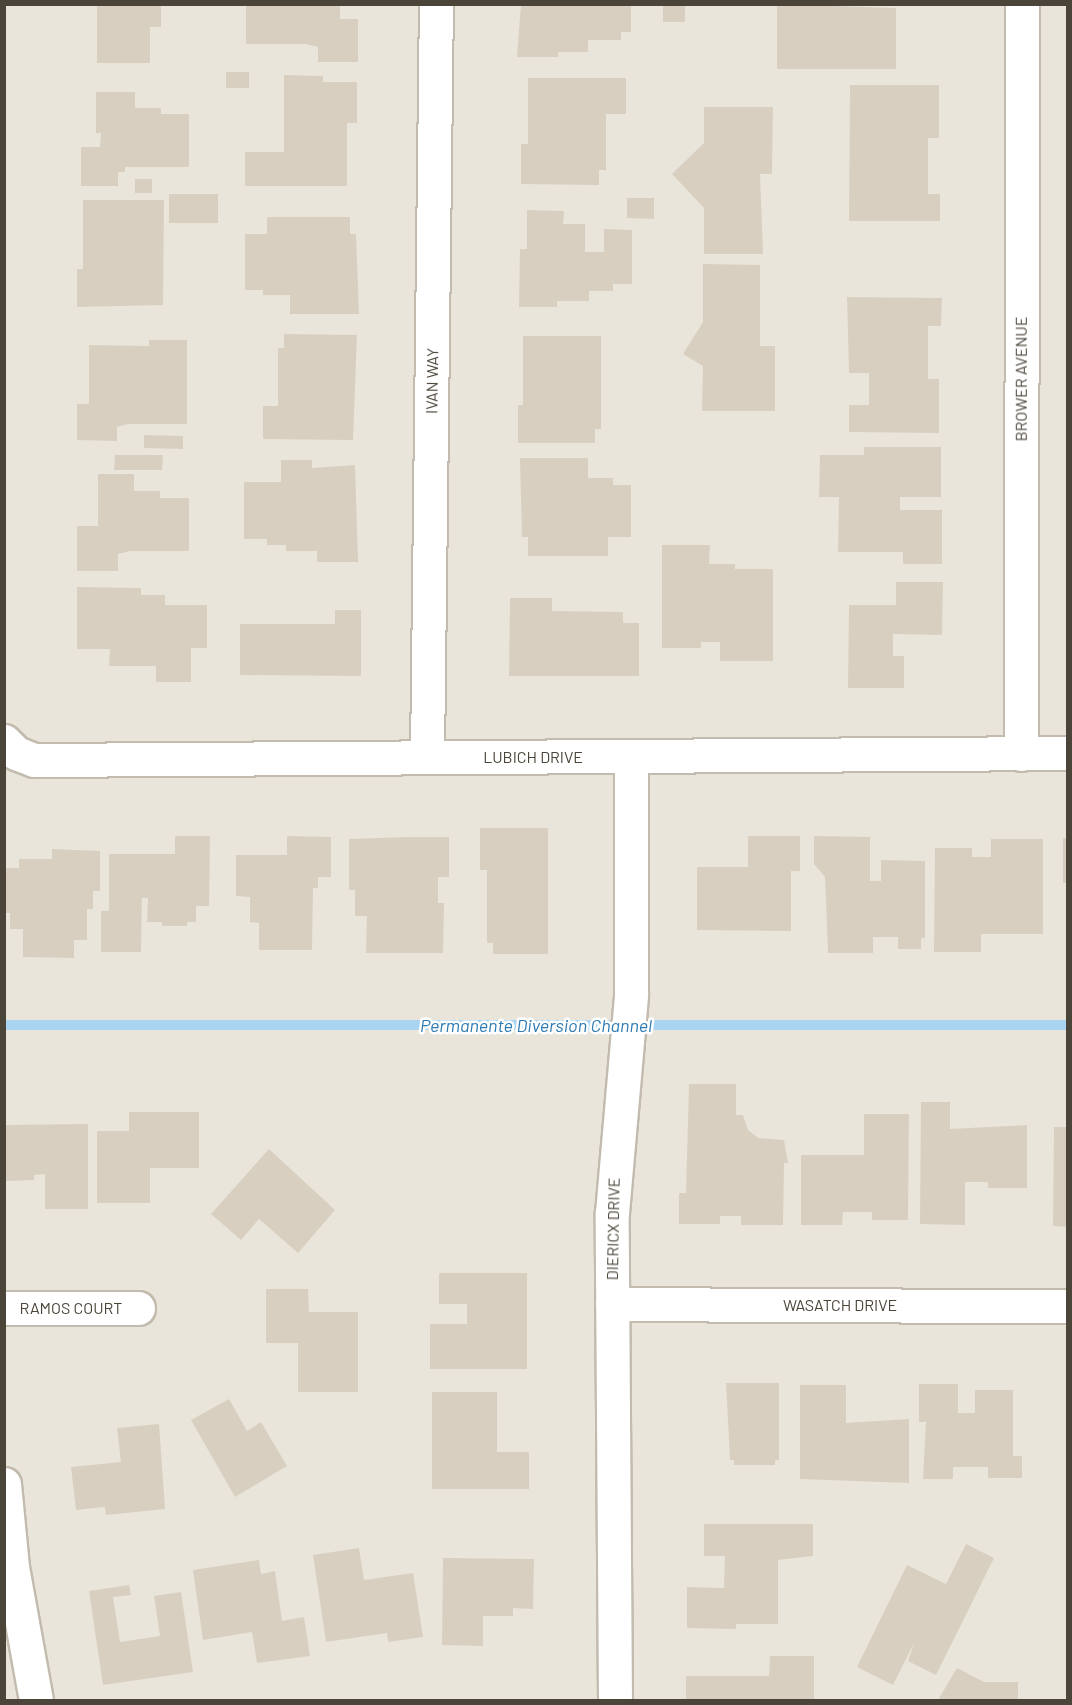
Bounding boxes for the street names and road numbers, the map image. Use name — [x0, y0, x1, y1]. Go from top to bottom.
street label: BROWER AVENUE — [1011, 317, 1031, 441]
street label: IVAN WAY — [422, 348, 442, 414]
street label: LUBICH DRIVE — [483, 747, 583, 767]
street label: DIERICX DRIVE — [603, 1177, 623, 1281]
street label: WASATCH DRIVE — [783, 1295, 897, 1315]
street label: RAMOS COURT — [20, 1298, 122, 1318]

